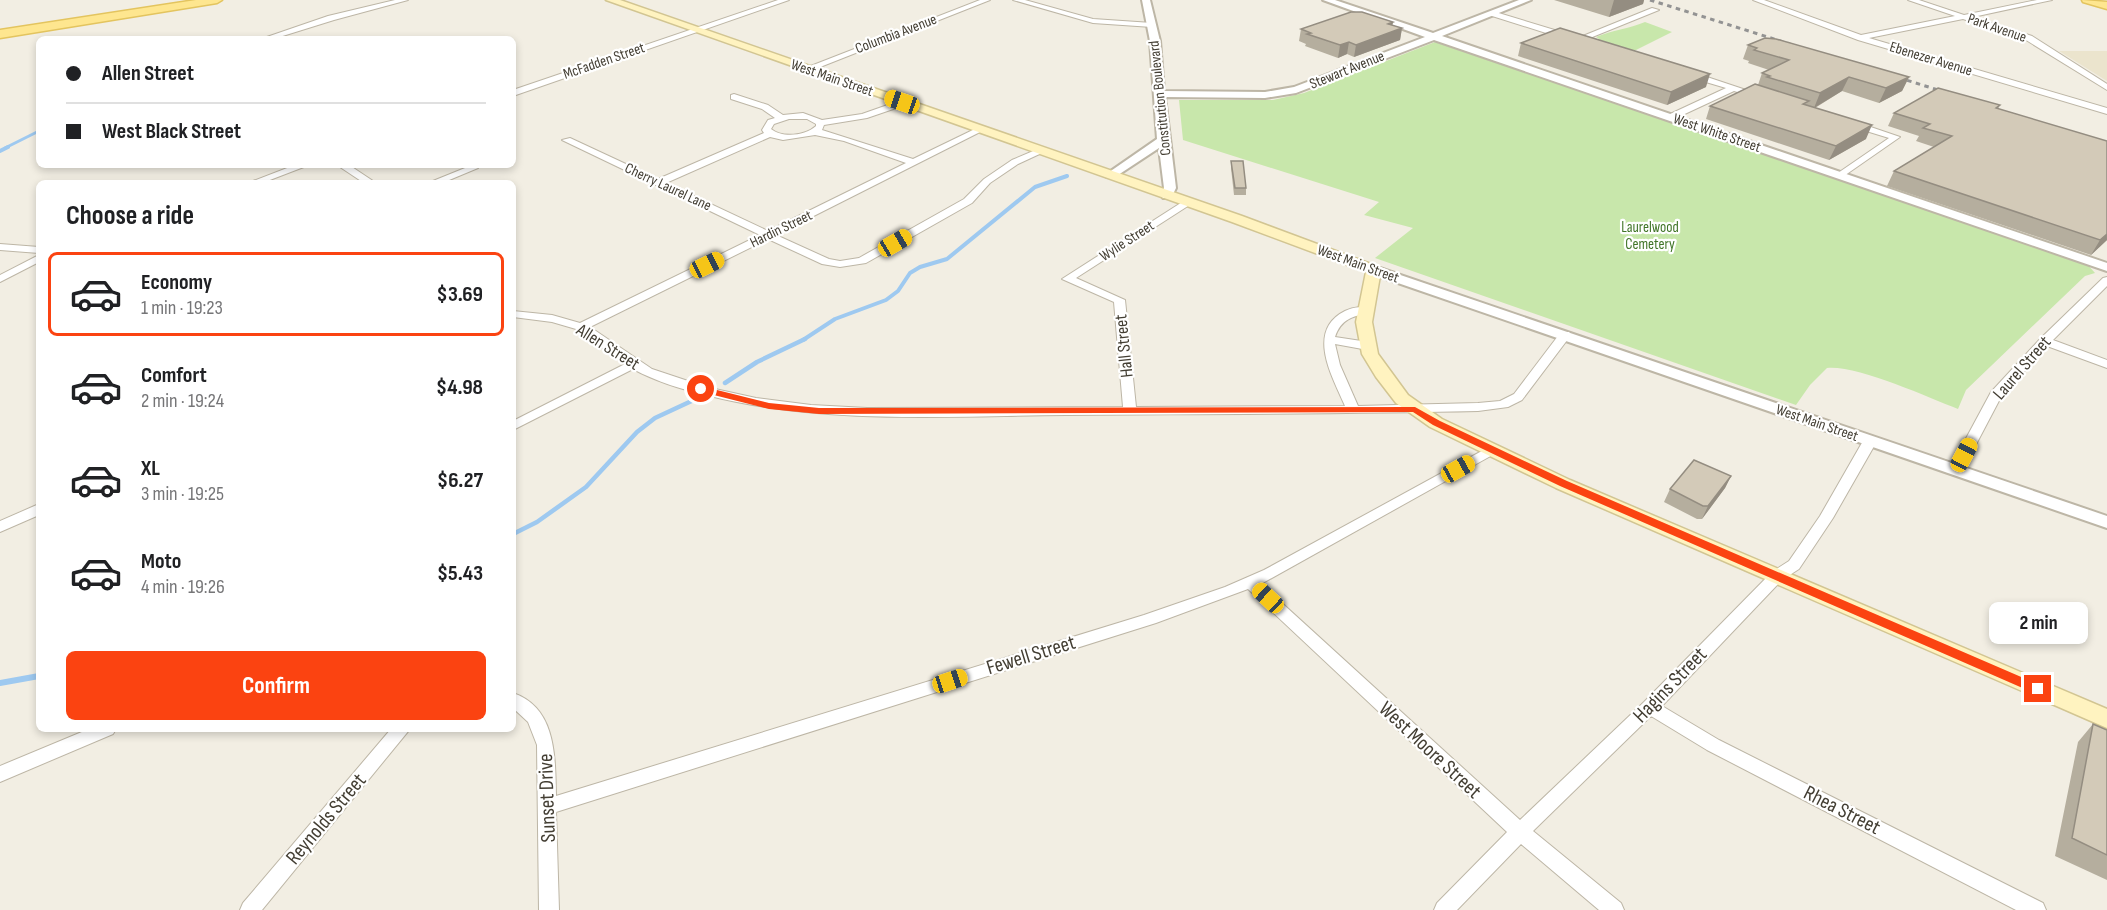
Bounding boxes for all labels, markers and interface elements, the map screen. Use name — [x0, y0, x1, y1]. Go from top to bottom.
street label: Park Avenue — [1965, 9, 2029, 47]
street label: Columbia Avenue — [852, 10, 940, 58]
street label: Ebenezer Avenue — [1887, 37, 1975, 81]
street label: McFadden Street — [561, 38, 648, 84]
street label: Constitution Boulevard — [1145, 40, 1175, 156]
street label: Stewart Avenue — [1307, 46, 1387, 94]
street label: West Main Street — [788, 55, 876, 101]
text: Allen Street — [102, 60, 194, 87]
car — [882, 88, 922, 116]
street label: West White Street — [1671, 109, 1764, 157]
text: West Black Street — [102, 118, 241, 145]
street label: Cherry Laurel Lane — [622, 159, 714, 215]
text: Choose a ride — [66, 200, 194, 232]
street label: Hardin Street — [747, 206, 816, 252]
street label: Wylie Street — [1096, 216, 1158, 266]
park label: Laurelwood Cemetery — [1621, 218, 1679, 254]
car — [875, 226, 915, 260]
street label: West Main Street — [1314, 240, 1402, 288]
car — [687, 249, 727, 281]
icon: car — [69, 267, 123, 321]
text: Economy — [141, 269, 212, 296]
text: $3.69 — [437, 281, 483, 308]
text: 1 min · 19:23 — [141, 296, 223, 320]
street label: Hall Street — [1110, 313, 1138, 379]
street label: Allen Street — [572, 319, 644, 375]
street label: Laurel Street — [1989, 332, 2056, 404]
icon: car — [69, 360, 123, 414]
text: Comfort — [141, 362, 207, 389]
text: $4.98 — [436, 374, 483, 401]
route start — [687, 375, 714, 402]
text: 2 min · 19:24 — [141, 389, 224, 413]
street label: West Main Street — [1773, 400, 1861, 446]
car — [1948, 435, 1980, 475]
car — [1438, 452, 1478, 486]
icon: car — [69, 453, 123, 507]
text: XL — [141, 455, 160, 482]
text: $6.27 — [437, 467, 483, 494]
text: 3 min · 19:25 — [141, 482, 224, 506]
icon: car — [69, 546, 123, 600]
text: Moto — [141, 548, 181, 575]
text: $5.43 — [437, 560, 483, 587]
text: 4 min · 19:26 — [141, 575, 225, 599]
car — [1249, 579, 1287, 617]
callout: 2 min — [1988, 602, 2088, 644]
text: 2 min — [2019, 611, 2058, 635]
street label: Fewell Street — [984, 630, 1078, 680]
street label: Hagins Street — [1628, 642, 1712, 728]
button: Confirm — [66, 651, 486, 720]
car — [930, 667, 970, 695]
route end — [2024, 675, 2051, 702]
street label: West Moore Street — [1374, 696, 1486, 804]
street label: Sunset Drive — [533, 753, 561, 843]
street label: Reynolds Street — [281, 768, 371, 870]
street label: Rhea Street — [1799, 780, 1885, 840]

